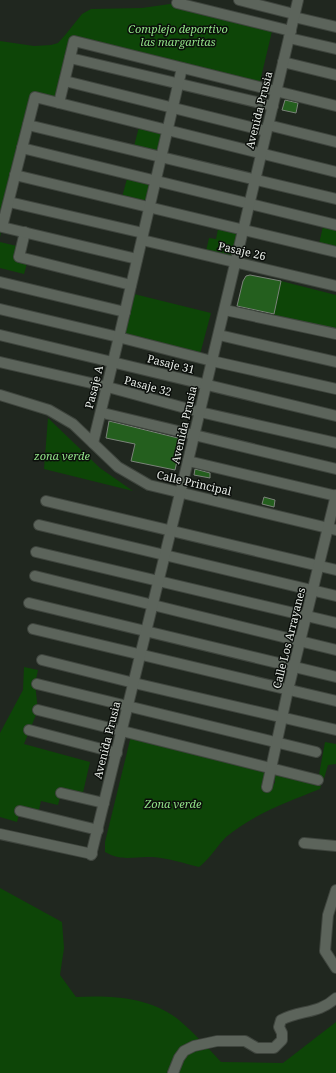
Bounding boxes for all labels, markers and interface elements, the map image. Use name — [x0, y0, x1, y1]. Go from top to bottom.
park label: Complejo deportivo las margaritas — [128, 21, 228, 49]
street label: Avenida Prusia — [242, 70, 275, 150]
street label: Pasaje 26 — [217, 238, 267, 263]
street label: Pasaje 31 — [146, 350, 196, 377]
street label: Pasaje A — [81, 364, 106, 410]
street label: Pasaje 32 — [123, 372, 173, 399]
street label: Avenida Prusia — [167, 385, 200, 465]
park label: zona verde — [33, 448, 90, 463]
street label: Calle Principal — [155, 467, 234, 499]
street label: Calle Los Arrayanes — [269, 586, 308, 690]
street label: Avenida Prusia — [90, 700, 123, 780]
park label: Zona verde — [144, 796, 202, 811]

